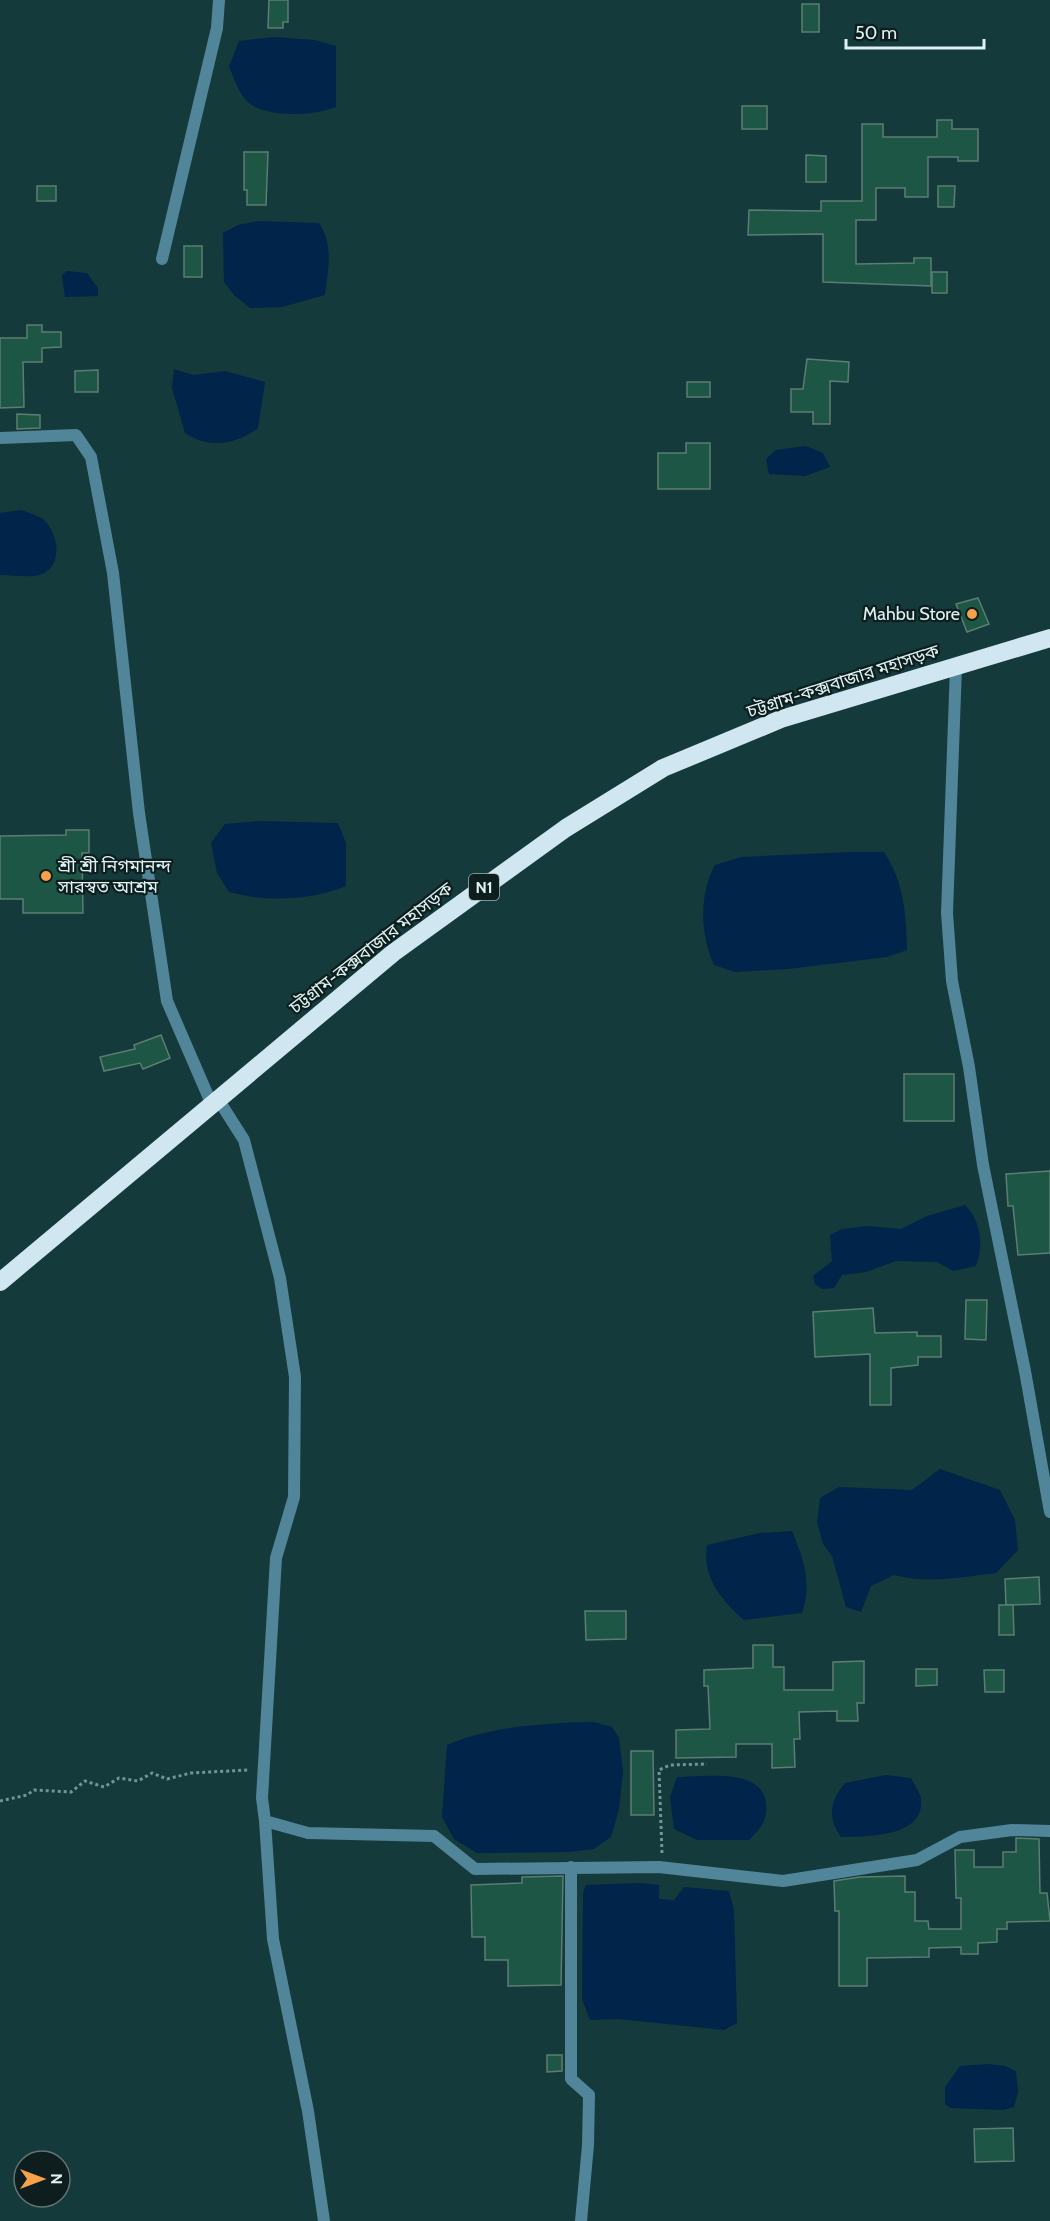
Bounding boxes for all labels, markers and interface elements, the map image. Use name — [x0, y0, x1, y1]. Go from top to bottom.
scale bar — [846, 12, 984, 50]
text: 50 m — [855, 22, 897, 44]
place label: Mahbu Store — [863, 603, 960, 625]
marker: Mahbu Store — [965, 607, 979, 621]
street label: চট্টগ্রাম-কক্সবাজার মহাসড়ক — [743, 639, 942, 723]
place label: শ্রী শ্রী নিগমানন্দ সারস্বত আশ্রম — [57, 855, 172, 898]
marker: শ্রী শ্রী নিগমানন্দ সারস্বত আশ্রম — [39, 869, 53, 883]
road number: N1 — [469, 874, 499, 900]
street label: চট্টগ্রাম-কক্সবাজার মহাসড়ক — [284, 877, 457, 1019]
north arrow — [12, 2149, 72, 2209]
text: N — [47, 2173, 66, 2185]

